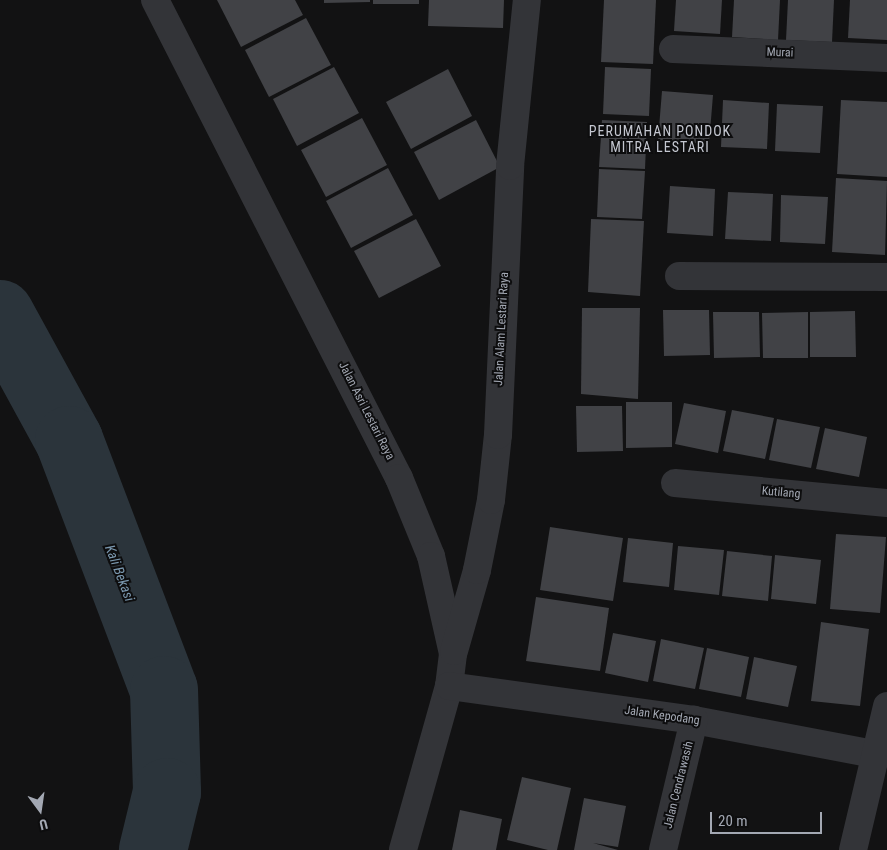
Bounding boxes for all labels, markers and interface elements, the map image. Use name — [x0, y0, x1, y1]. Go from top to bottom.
street label: Murai — [766, 45, 794, 61]
district label: PERUMAHAN PONDOK MITRA LESTARI — [587, 123, 733, 156]
street label: Jalan Alam Lestari Raya — [492, 272, 512, 386]
street label: Jalan Asri Lestari Raya — [335, 360, 397, 462]
street label: Kutilang — [761, 484, 801, 502]
water label: Kali Bekasi — [102, 542, 138, 604]
street label: Jalan Kepodang — [623, 704, 701, 728]
street label: Jalan Cendrawasih — [661, 740, 697, 830]
north arrow — [15, 785, 65, 835]
scale bar — [712, 802, 824, 834]
text: 20 m — [718, 812, 748, 830]
text: U — [38, 816, 49, 833]

